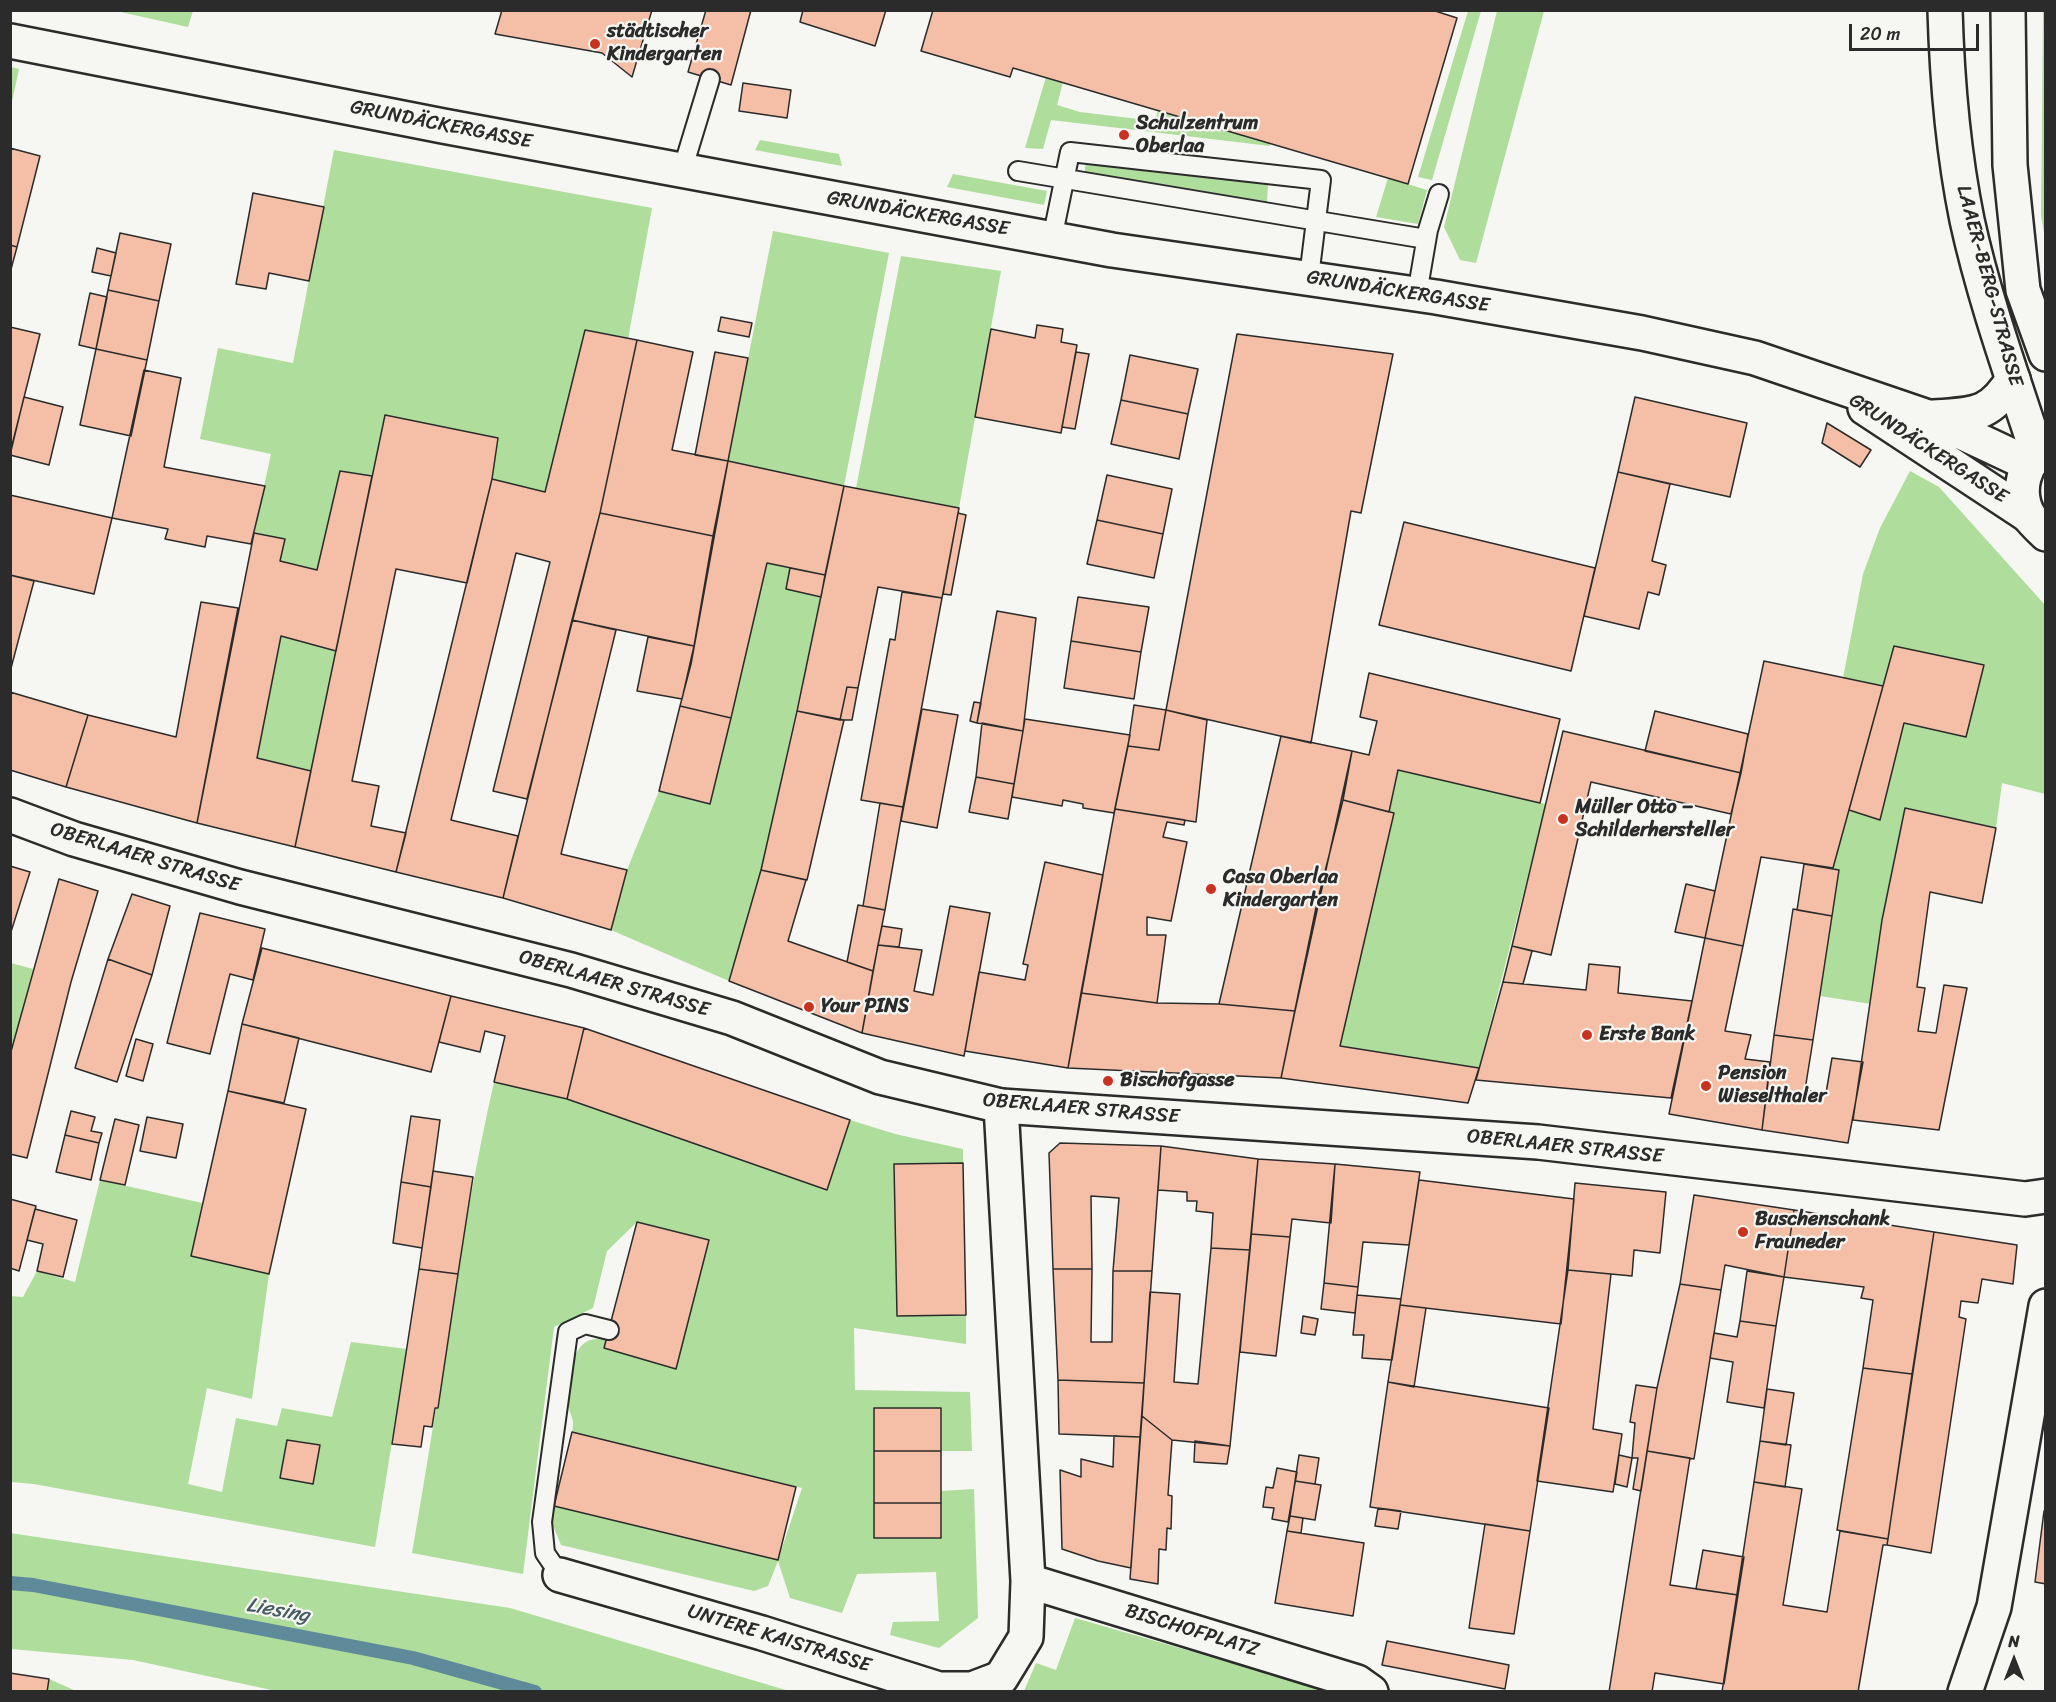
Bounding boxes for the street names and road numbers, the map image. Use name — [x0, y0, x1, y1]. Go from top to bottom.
street label: GRUNDÄCKERGASSE — [348, 96, 534, 154]
street label: LAAER-BERG-STRASSE — [1951, 183, 2027, 389]
street label: GRUNDÄCKERGASSE — [825, 186, 1011, 242]
street label: GRUNDÄCKERGASSE — [1305, 266, 1491, 318]
street label: GRUNDÄCKERGASSE — [1844, 389, 2012, 509]
street label: OBERLAAER STRASSE — [47, 818, 243, 898]
street label: OBERLAAER STRASSE — [516, 945, 712, 1023]
street label: OBERLAAER STRASSE — [982, 1088, 1180, 1130]
street label: OBERLAAER STRASSE — [1466, 1125, 1664, 1169]
street label: BISCHOFPLATZ — [1122, 1599, 1262, 1663]
street label: UNTERE KAISTRASSE — [684, 1600, 874, 1678]

